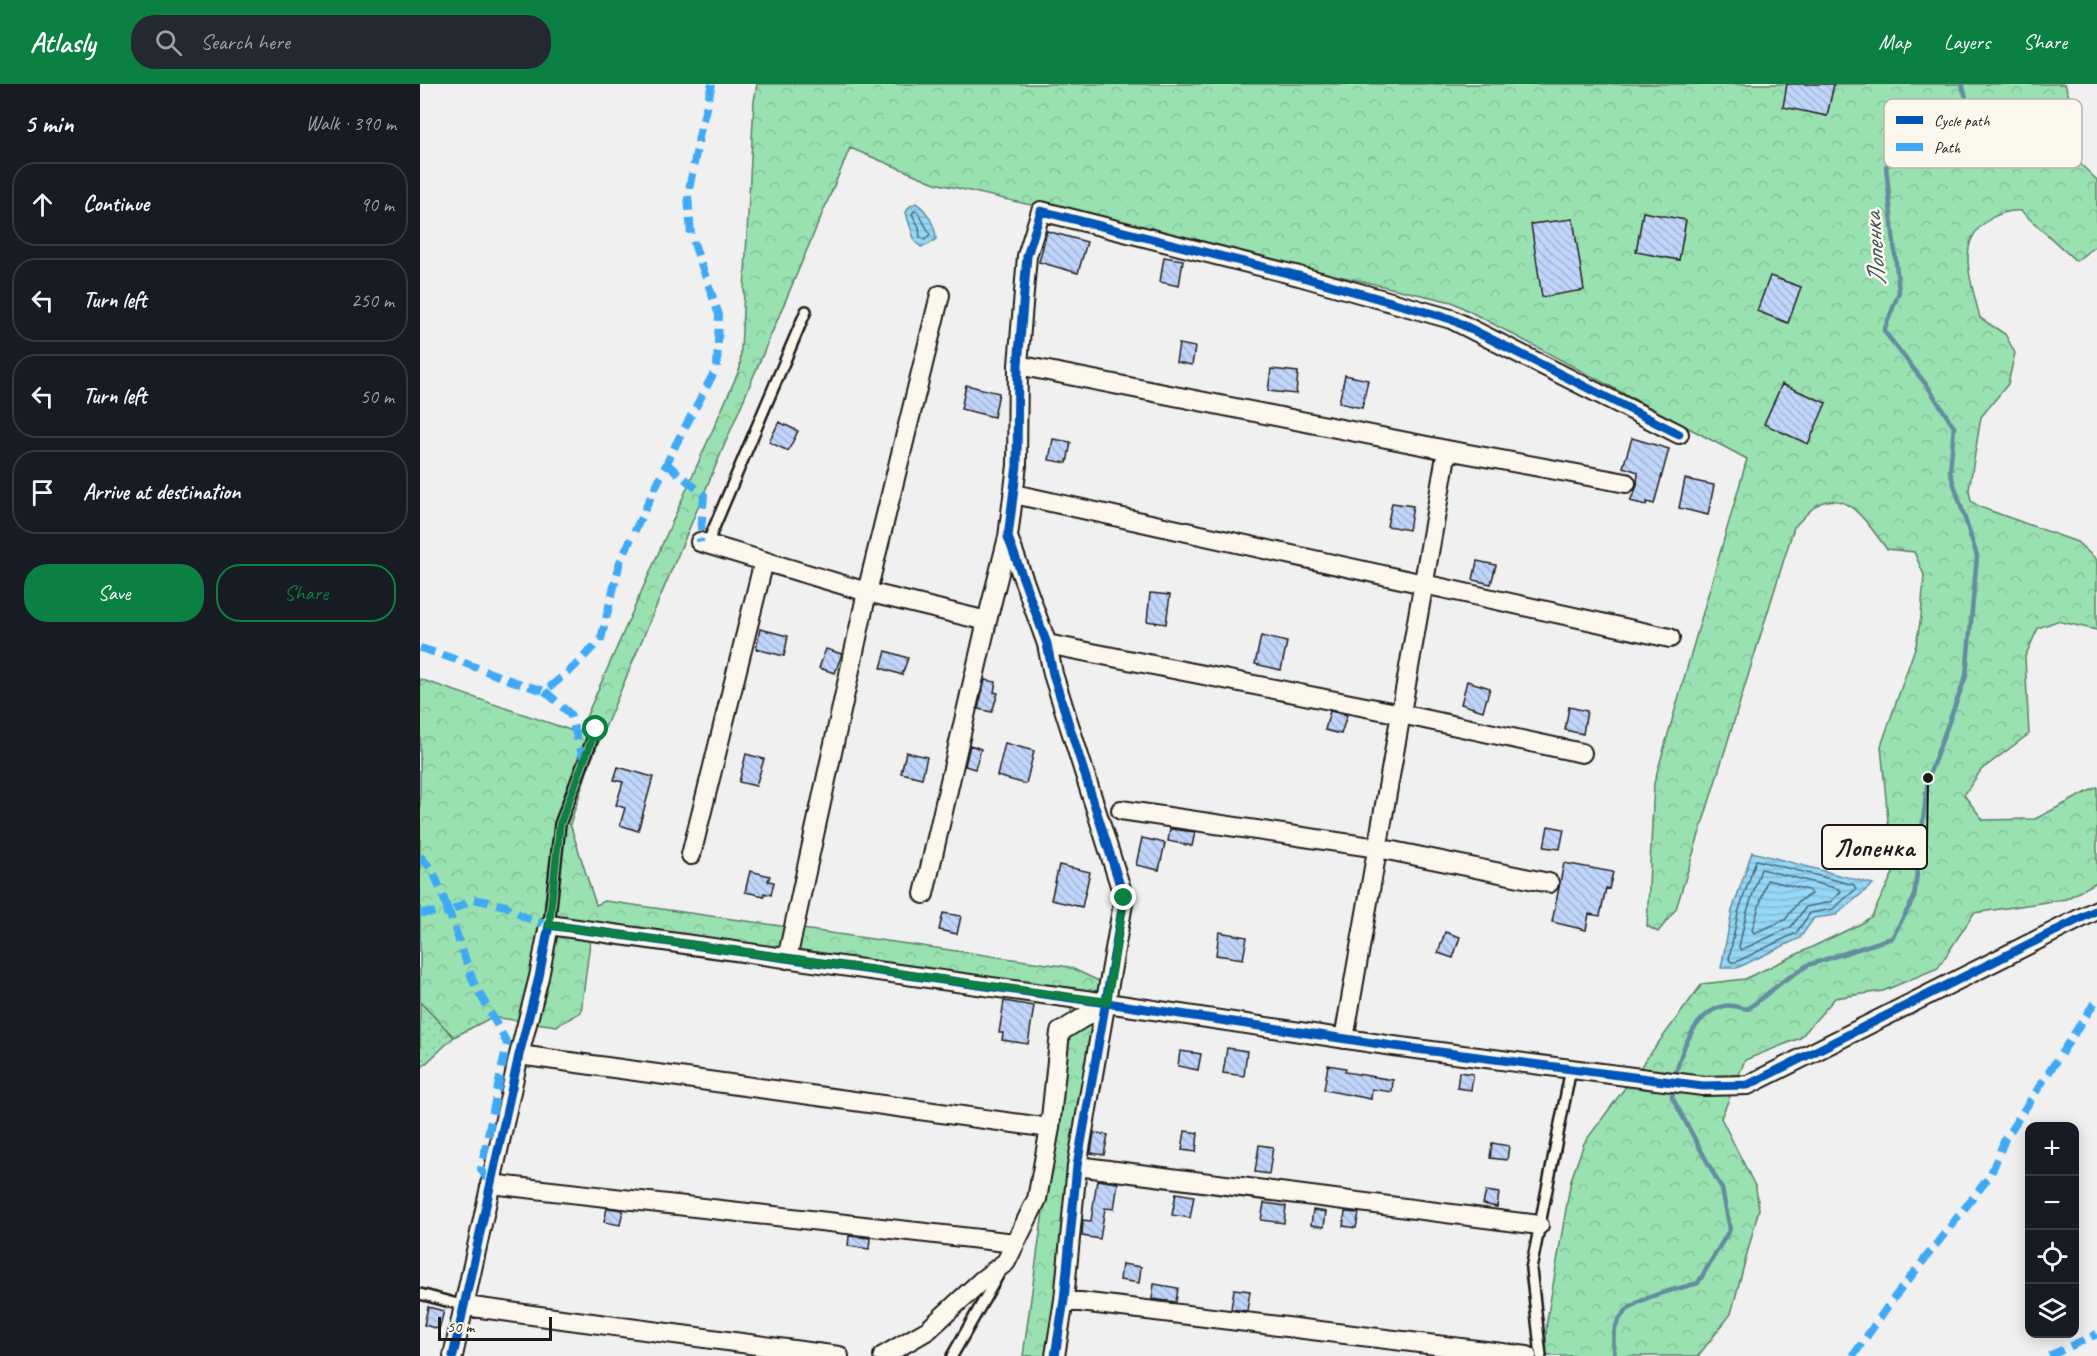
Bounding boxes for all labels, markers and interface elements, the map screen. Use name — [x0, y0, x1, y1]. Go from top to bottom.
search box — [131, 15, 551, 69]
text: Atlasly — [30, 25, 95, 60]
icon: search — [152, 26, 185, 59]
text: Search here — [200, 28, 290, 56]
text: Map — [1878, 29, 1911, 55]
text: Layers — [1944, 29, 1990, 55]
text: Share — [2023, 29, 2067, 55]
legend — [1884, 99, 2082, 168]
text: 5 min — [24, 107, 73, 140]
text: Walk · 390 m — [306, 111, 396, 136]
text: Cycle path — [1934, 111, 1990, 131]
text: Path — [1934, 138, 1961, 158]
icon: ahead — [26, 188, 59, 221]
text: Continue — [83, 190, 149, 218]
text: 90 m — [360, 192, 394, 217]
water label: Лопенка — [1855, 208, 1894, 287]
icon: left — [26, 284, 59, 317]
text: Turn left — [83, 286, 147, 314]
text: 250 m — [351, 288, 394, 313]
icon: left — [26, 380, 59, 413]
text: Turn left — [83, 382, 147, 410]
text: 50 m — [360, 384, 394, 409]
icon: arrive — [26, 476, 59, 509]
text: Arrive at destination — [83, 478, 240, 506]
button: Save — [24, 564, 204, 622]
button: Share — [216, 564, 396, 622]
route start — [582, 715, 608, 741]
callout: Лопенка — [1822, 825, 1927, 869]
text: Лопенка — [1834, 831, 1917, 864]
route end — [1110, 884, 1136, 910]
map controls — [2025, 1122, 2079, 1338]
button: + — [2025, 1122, 2079, 1176]
button: − — [2025, 1176, 2079, 1230]
button: locate — [2025, 1230, 2079, 1284]
button: layers — [2025, 1284, 2079, 1338]
scale bar — [438, 1314, 552, 1342]
text: 50 m — [447, 1317, 474, 1337]

